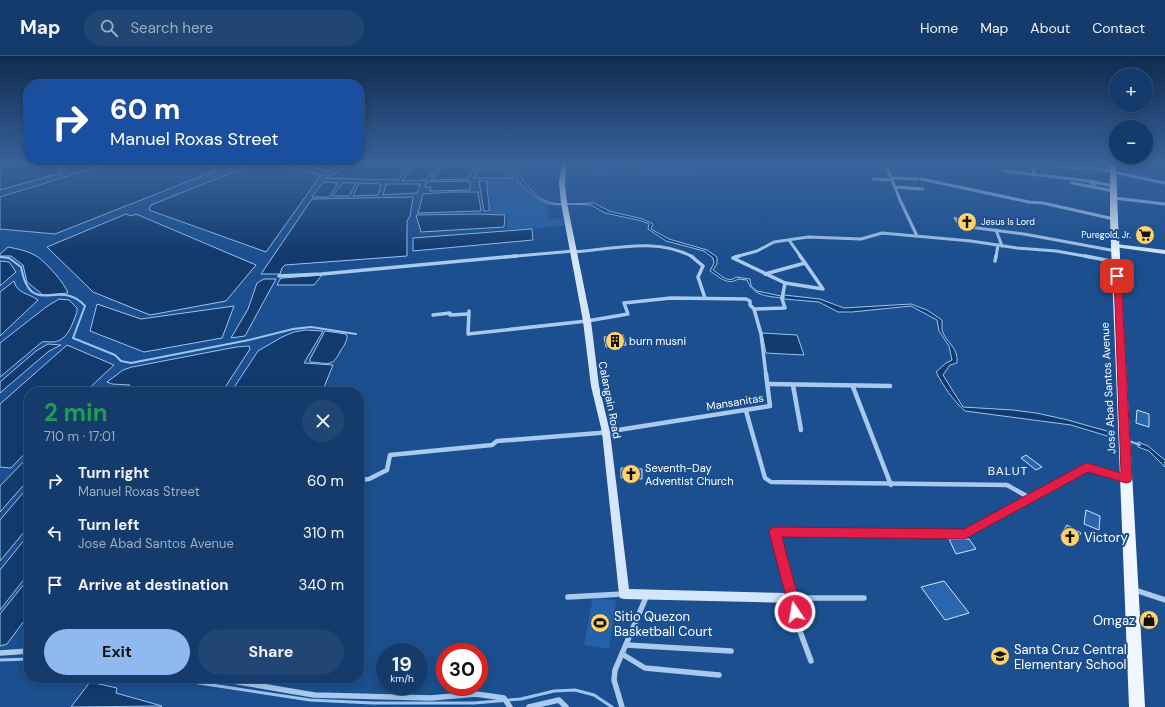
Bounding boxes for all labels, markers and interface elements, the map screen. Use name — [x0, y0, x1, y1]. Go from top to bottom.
search box — [84, 10, 364, 46]
text: Map — [20, 15, 60, 40]
icon: search — [98, 17, 120, 39]
text: Search here — [130, 18, 213, 38]
text: Home — [920, 19, 958, 37]
text: Map — [980, 19, 1008, 37]
text: About — [1030, 19, 1070, 37]
text: Contact — [1092, 19, 1145, 37]
map controls — [1109, 68, 1153, 164]
button: + — [1109, 68, 1153, 112]
text: 60 m — [110, 91, 180, 128]
icon: right — [44, 96, 96, 148]
button: − — [1109, 120, 1153, 164]
text: Manuel Roxas Street — [110, 127, 279, 151]
church icon: Jesus Is Lord — [956, 211, 978, 233]
place label: Jesus Is Lord — [981, 216, 1035, 228]
supermarket icon: Puregold, Jr. — [1134, 224, 1156, 246]
place label: Puregold, Jr. — [1081, 229, 1131, 241]
pin — [1100, 259, 1134, 293]
icon: arrive — [1106, 265, 1128, 287]
street label: Jose Abad Santos Avenue — [1098, 322, 1118, 454]
building icon: burn musni — [604, 330, 626, 352]
place label: burn musni — [629, 334, 686, 348]
street label: Calangain Road — [596, 360, 624, 440]
street label: Mansanitas — [705, 391, 765, 413]
text: 2 min — [44, 397, 107, 428]
button: close — [302, 400, 344, 442]
text: 710 m · 17:01 — [44, 428, 115, 445]
place label: Seventh-Day Adventist Church — [645, 461, 733, 488]
text: Turn right — [78, 463, 149, 483]
church icon: Seventh-Day Adventist Church — [620, 463, 642, 485]
district label: BALUT — [988, 463, 1028, 479]
icon: right — [44, 470, 66, 492]
text: 60 m — [307, 471, 344, 491]
text: Manuel Roxas Street — [78, 483, 200, 500]
text: Turn left — [78, 515, 139, 535]
icon: left — [44, 522, 66, 544]
text: 310 m — [303, 523, 344, 543]
church icon: Victory — [1059, 526, 1081, 548]
place label: Victory — [1084, 529, 1128, 546]
text: Jose Abad Santos Avenue — [78, 535, 234, 552]
icon: arrive — [44, 574, 66, 596]
text: Arrive at destination — [78, 575, 229, 595]
text: 340 m — [298, 575, 344, 595]
position arrow — [774, 591, 816, 633]
place label: Sitio Quezon Basketball Court — [614, 608, 713, 640]
shop icon: Omgaz — [1138, 609, 1160, 631]
sports icon: Sitio Quezon Basketball Court — [589, 612, 611, 634]
place label: Omgaz — [1093, 612, 1135, 629]
button: Exit — [44, 629, 190, 675]
button: Share — [198, 629, 344, 675]
place label: Santa Cruz Central Elementary School — [1014, 641, 1127, 673]
speed limit sign: 30 — [436, 643, 488, 695]
school or university icon: Santa Cruz Central Elementary School — [989, 645, 1011, 667]
text: 19 — [392, 651, 412, 677]
text: km/h — [390, 672, 414, 685]

